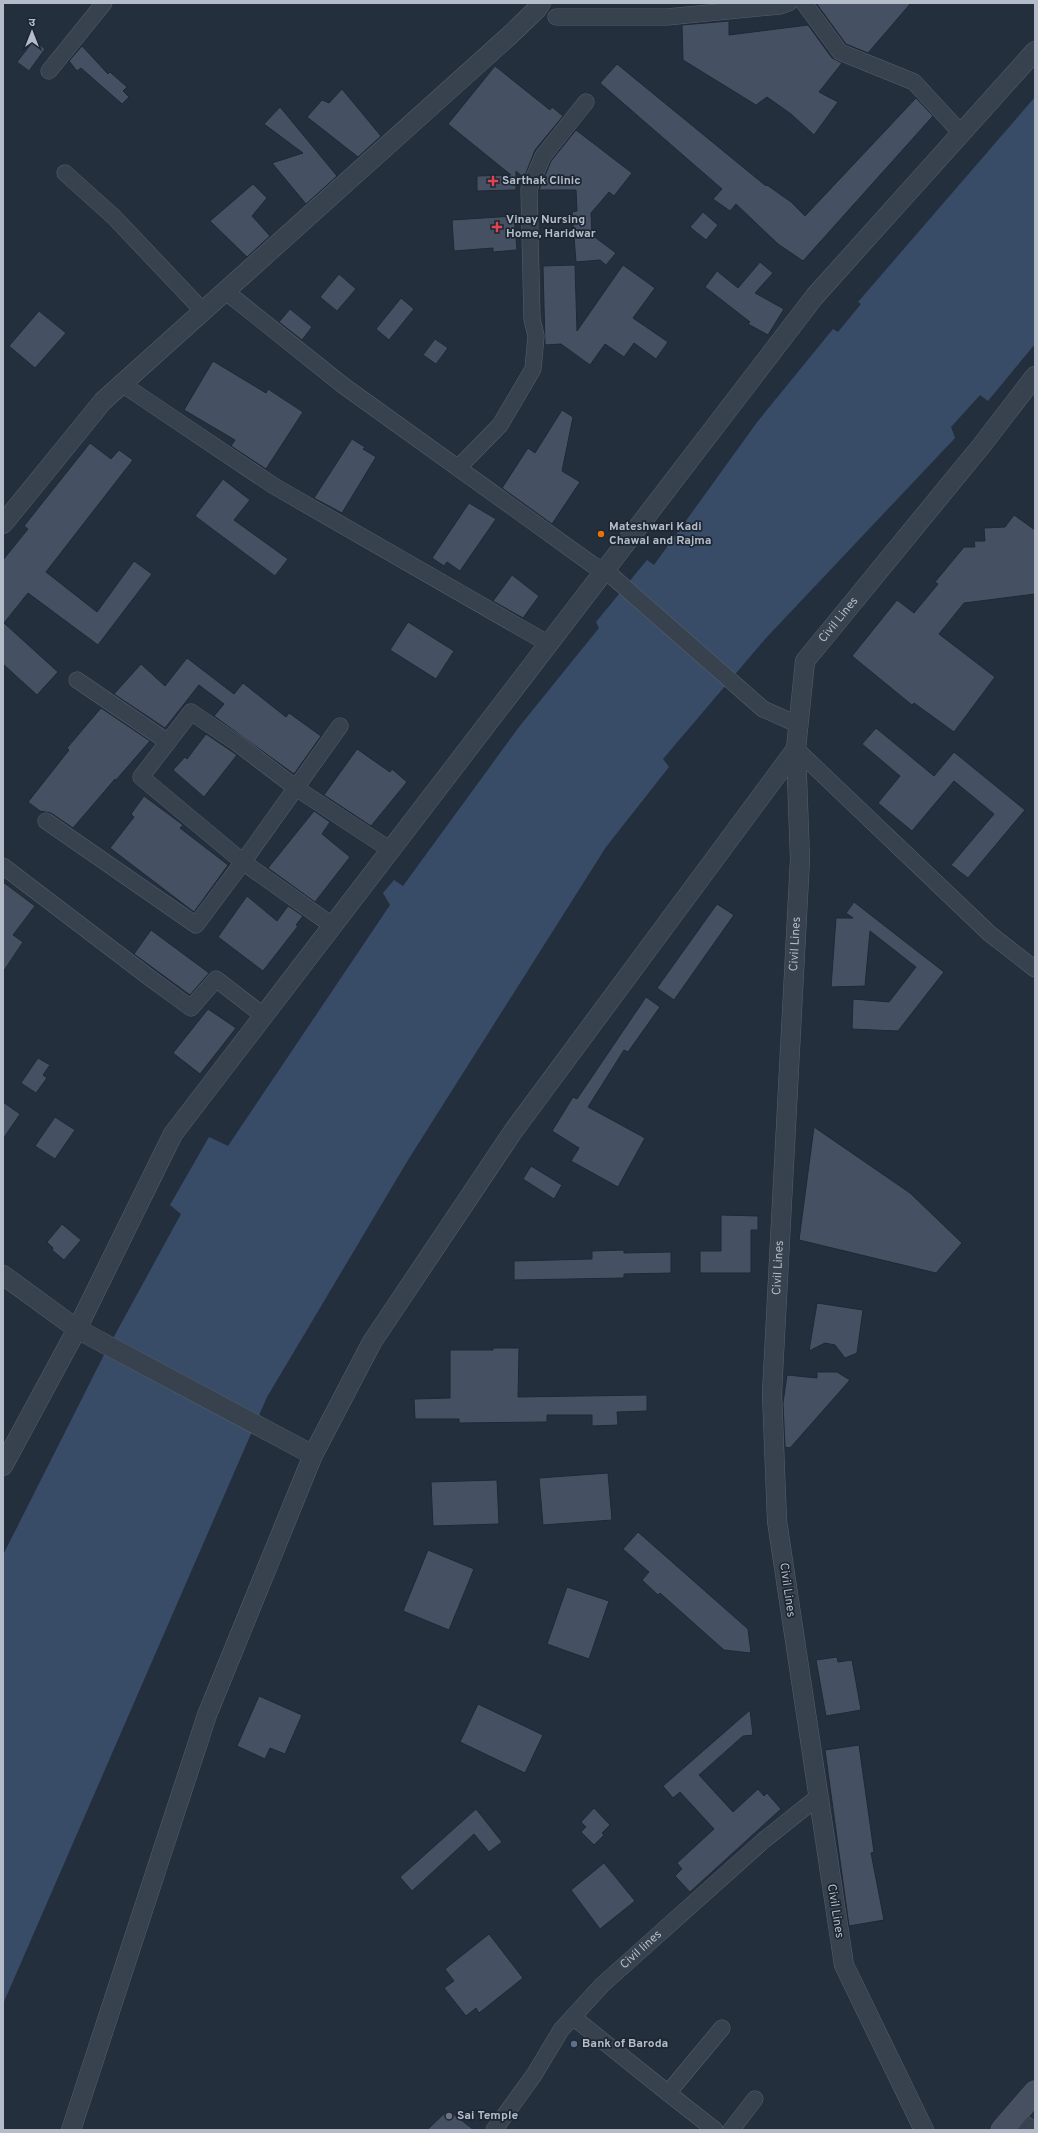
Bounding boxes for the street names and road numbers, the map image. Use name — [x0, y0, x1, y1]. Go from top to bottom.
street label: Civil Lines — [815, 594, 862, 646]
street label: Civil Lines — [786, 916, 805, 972]
street label: Civil Lines — [769, 1240, 788, 1295]
street label: Civil Lines — [775, 1562, 799, 1618]
street label: Civil Lines — [823, 1883, 847, 1939]
street label: Civil lines — [617, 1927, 666, 1973]

